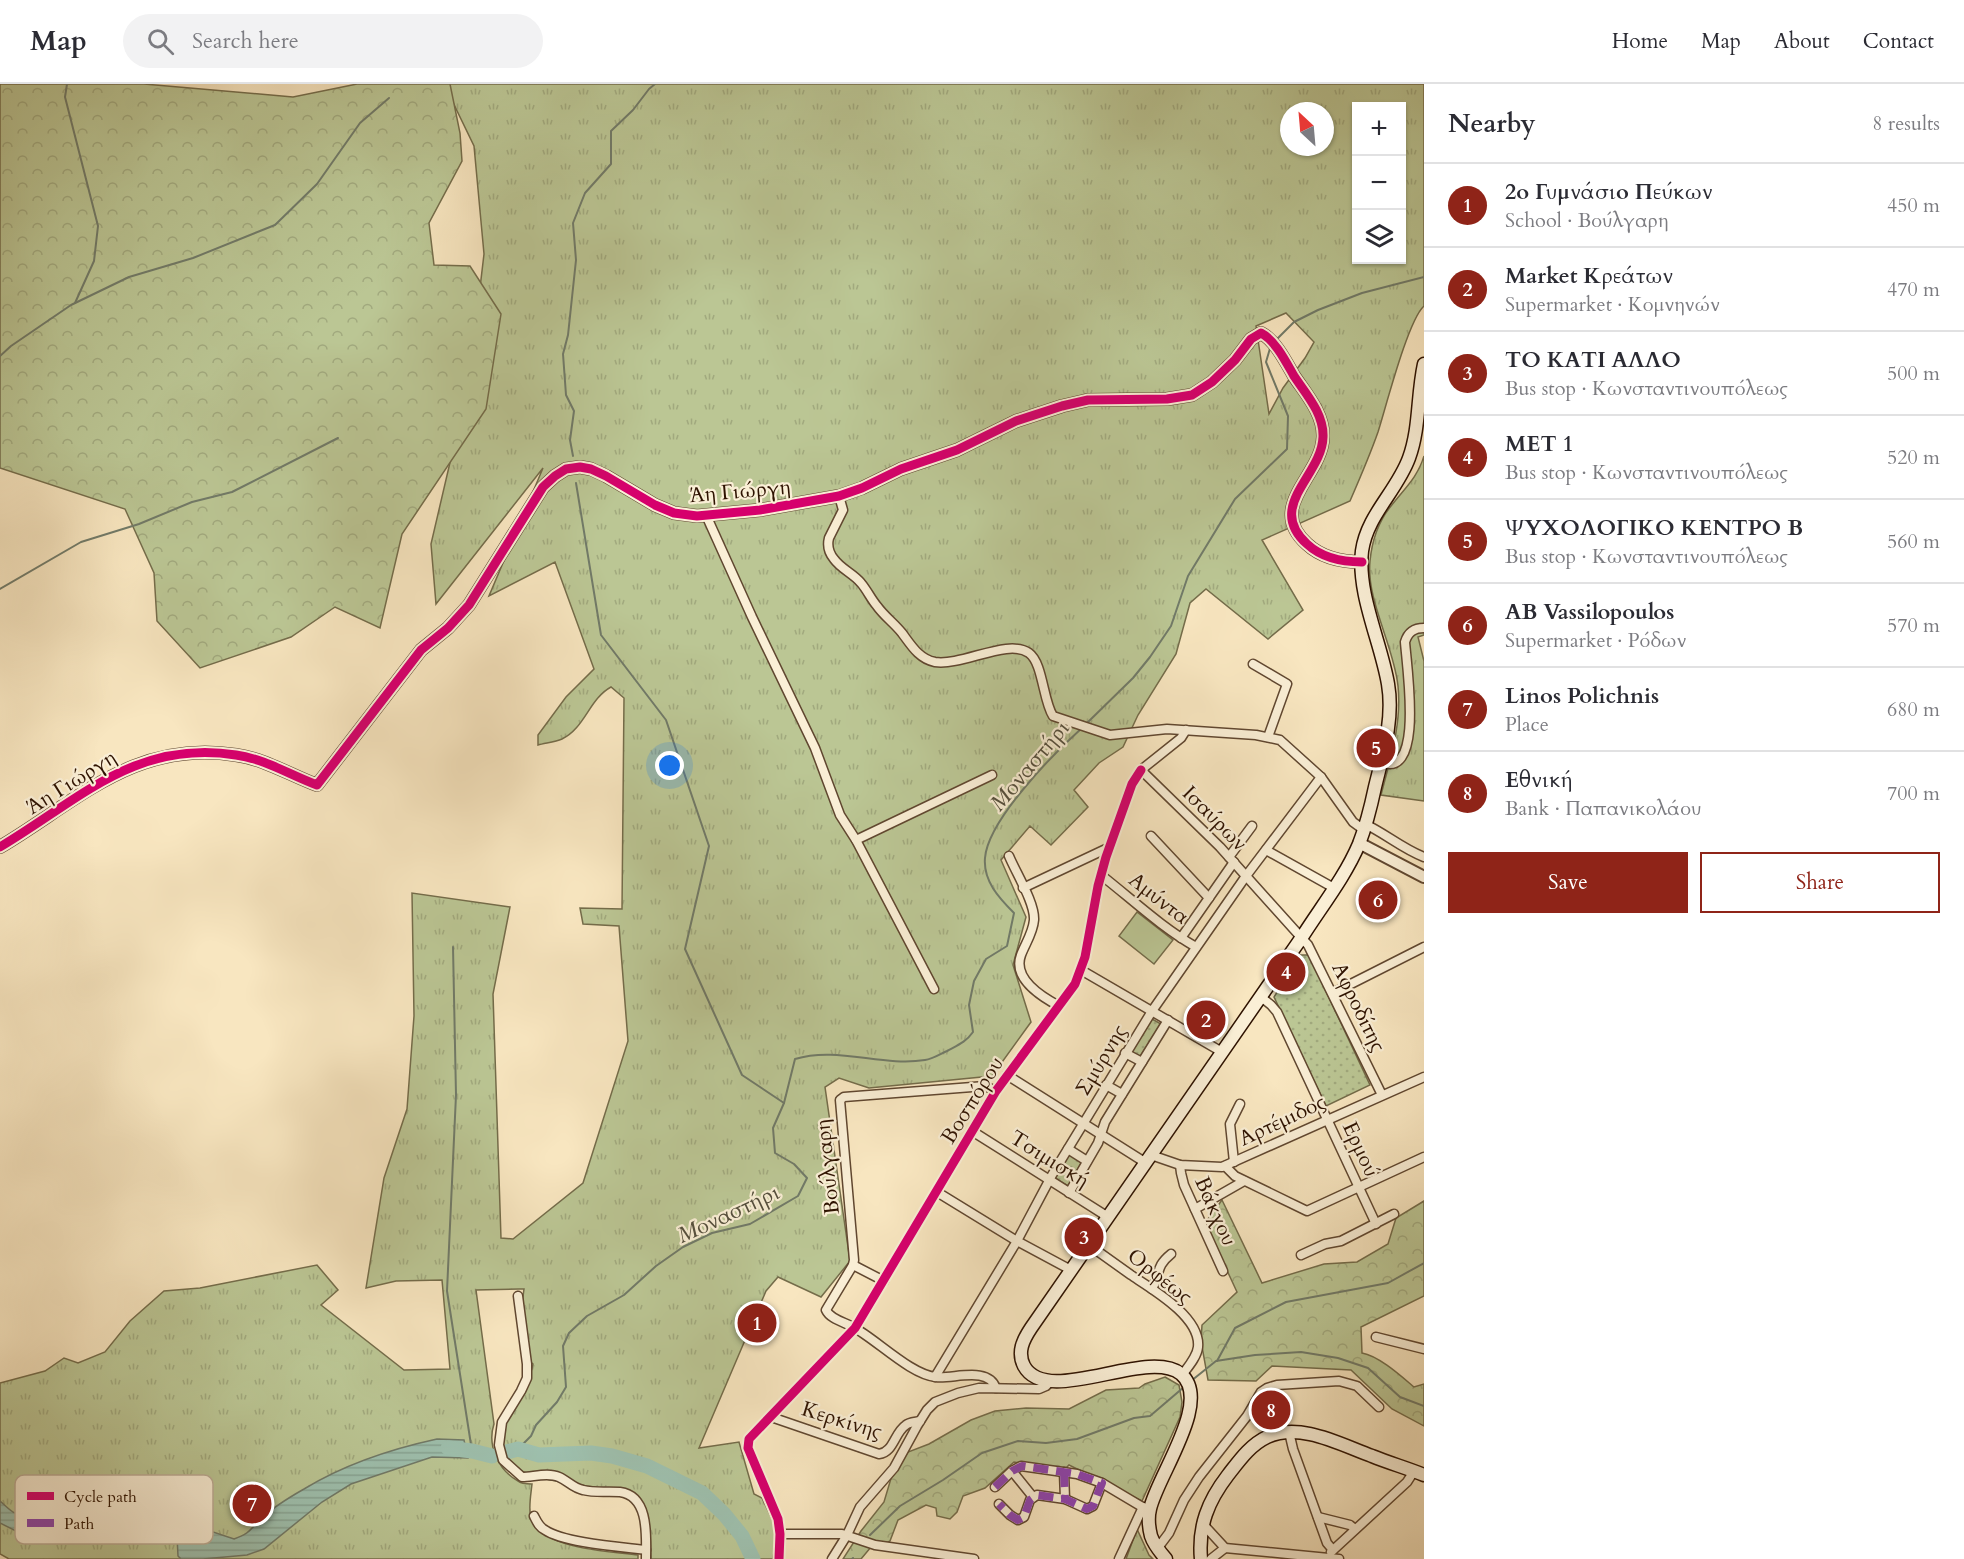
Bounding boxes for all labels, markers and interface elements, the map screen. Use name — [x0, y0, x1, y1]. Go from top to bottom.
search box — [123, 14, 543, 68]
text: Map — [30, 22, 87, 60]
icon: search — [144, 25, 177, 58]
text: Search here — [192, 26, 299, 56]
text: Home — [1612, 27, 1668, 56]
text: Map — [1701, 27, 1741, 56]
text: About — [1774, 27, 1830, 56]
text: Contact — [1863, 27, 1934, 56]
north arrow — [1280, 102, 1334, 156]
map controls — [1352, 102, 1406, 264]
button: + — [1352, 102, 1406, 156]
text: Nearby — [1448, 106, 1536, 141]
text: 8 results — [1872, 110, 1940, 137]
button: − — [1352, 156, 1406, 210]
text: 2ο Γυμνάσιο Πεύκων — [1505, 177, 1713, 207]
text: 1 — [1462, 192, 1473, 219]
text: 450 m — [1887, 192, 1940, 219]
text: School · Βούλγαρη — [1505, 207, 1668, 234]
button: layers — [1352, 210, 1406, 264]
text: Market Κρεάτων — [1505, 261, 1673, 291]
text: 2 — [1462, 276, 1473, 303]
text: 470 m — [1887, 276, 1940, 303]
text: Supermarket · Κομνηνών — [1505, 291, 1720, 318]
text: ΤΟ ΚΑΤΙ ΑΛΛΟ — [1505, 345, 1681, 375]
text: 3 — [1462, 360, 1473, 387]
text: 500 m — [1887, 360, 1940, 387]
text: Bus stop · Κωνσταντινουπόλεως — [1505, 375, 1788, 402]
text: ΜΕΤ 1 — [1505, 429, 1574, 459]
text: 4 — [1462, 444, 1473, 471]
text: 520 m — [1887, 444, 1940, 471]
text: Bus stop · Κωνσταντινουπόλεως — [1505, 459, 1788, 486]
street label: Άη Γιώργη — [688, 473, 792, 510]
text: ΨΥΧΟΛΟΓΙΚΟ ΚΕΝΤΡΟ B — [1505, 513, 1803, 543]
text: 5 — [1462, 528, 1473, 555]
text: 560 m — [1887, 528, 1940, 555]
text: Bus stop · Κωνσταντινουπόλεως — [1505, 543, 1788, 570]
text: AB Vassilopoulos — [1505, 597, 1674, 627]
text: 6 — [1462, 612, 1473, 639]
text: 570 m — [1887, 612, 1940, 639]
text: Supermarket · Ρόδων — [1505, 627, 1686, 654]
text: Linos Polichnis — [1505, 681, 1659, 711]
text: 7 — [1462, 696, 1473, 723]
text: 680 m — [1887, 696, 1940, 723]
text: Place — [1505, 711, 1549, 738]
water label: Μοναστήρι — [983, 714, 1077, 818]
pin: 5 — [1356, 726, 1396, 770]
street label: Άη Γιώργη — [21, 743, 122, 821]
your location — [655, 751, 684, 780]
text: Εθνική — [1505, 765, 1573, 795]
street label: Ισαύρων — [1176, 779, 1254, 857]
text: 8 — [1462, 780, 1473, 807]
text: 700 m — [1887, 780, 1940, 807]
text: Bank · Παπανικολάου — [1505, 795, 1702, 822]
button: Save — [1448, 852, 1688, 913]
button: Share — [1700, 852, 1940, 913]
street label: Αμύντα — [1123, 866, 1195, 931]
pin: 6 — [1358, 878, 1398, 922]
pin: 4 — [1266, 950, 1306, 994]
street label: Αφροδίτης — [1324, 958, 1393, 1057]
pin: 2 — [1186, 998, 1226, 1042]
street label: Σμύρνης — [1069, 1019, 1134, 1101]
street label: Βοσπόρου — [934, 1051, 1011, 1149]
street label: Αρτέμιδος — [1234, 1088, 1330, 1153]
street label: Ερμού — [1335, 1117, 1386, 1182]
street label: Βούλγαρη — [808, 1118, 847, 1216]
street label: Τσιμισκή — [1004, 1124, 1095, 1195]
street label: Βάκχου — [1187, 1172, 1244, 1250]
water label: Μοναστήρι — [672, 1177, 785, 1251]
pin: 3 — [1064, 1214, 1104, 1260]
street label: Ορφέως — [1121, 1242, 1198, 1311]
pin: 1 — [738, 1300, 777, 1346]
pin: 8 — [1252, 1388, 1290, 1432]
street label: Κερκίνης — [798, 1395, 886, 1446]
legend — [15, 1475, 213, 1544]
pin: 7 — [232, 1482, 272, 1526]
text: Cycle path — [64, 1486, 137, 1508]
text: Path — [64, 1513, 94, 1535]

